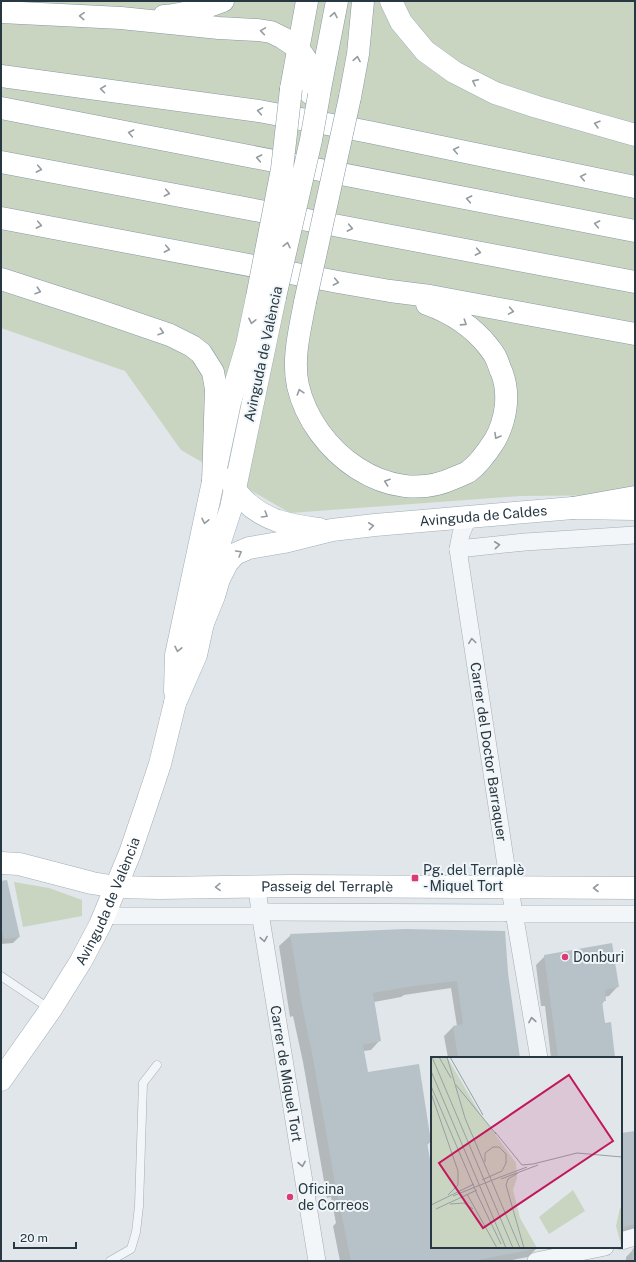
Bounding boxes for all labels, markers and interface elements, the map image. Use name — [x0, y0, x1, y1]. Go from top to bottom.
one-way arrow — [79, 12, 85, 21]
one-way arrow — [330, 12, 338, 18]
one-way arrow — [260, 27, 266, 36]
one-way arrow — [352, 56, 361, 62]
one-way arrow — [471, 79, 479, 87]
one-way arrow — [100, 85, 106, 94]
one-way arrow — [257, 107, 263, 116]
one-way arrow — [594, 120, 601, 129]
one-way arrow — [128, 130, 135, 138]
one-way arrow — [453, 147, 459, 155]
one-way arrow — [256, 155, 262, 163]
one-way arrow — [36, 164, 42, 173]
one-way arrow — [580, 173, 586, 181]
one-way arrow — [164, 189, 170, 197]
one-way arrow — [466, 195, 472, 204]
one-way arrow — [36, 220, 42, 229]
one-way arrow — [594, 220, 600, 229]
one-way arrow — [347, 223, 353, 231]
one-way arrow — [282, 242, 291, 249]
one-way arrow — [164, 245, 170, 253]
one-way arrow — [474, 247, 481, 256]
one-way arrow — [333, 277, 339, 285]
street label: Avinguda de València — [241, 285, 285, 423]
one-way arrow — [34, 286, 41, 295]
one-way arrow — [508, 306, 514, 315]
one-way arrow — [249, 318, 257, 324]
one-way arrow — [460, 318, 467, 326]
one-way arrow — [158, 327, 165, 336]
one-way arrow — [296, 389, 305, 396]
one-way arrow — [494, 432, 501, 440]
one-way arrow — [384, 478, 391, 487]
street label: Avinguda de Caldes — [419, 502, 548, 529]
one-way arrow — [261, 511, 268, 518]
one-way arrow — [201, 518, 209, 525]
one-way arrow — [368, 522, 374, 531]
one-way arrow — [494, 541, 500, 550]
one-way arrow — [235, 550, 242, 558]
one-way arrow — [468, 638, 477, 645]
one-way arrow — [174, 645, 182, 652]
street label: Carrer del Doctor Barraquer — [467, 661, 510, 843]
street label: Avinguda de València — [72, 835, 143, 968]
place label: Pg. del Terraplè - Miquel Tort — [423, 862, 525, 894]
marker: Pg. del Terraplè - Miquel Tort — [410, 873, 420, 883]
street label: Passeig del Terraplè — [261, 878, 393, 895]
one-way arrow — [215, 883, 221, 891]
one-way arrow — [593, 884, 599, 892]
one-way arrow — [259, 936, 268, 942]
place label: Donburi — [573, 949, 624, 965]
marker: Donburi — [560, 952, 570, 962]
street label: Carrer de Miquel Tort — [267, 1004, 305, 1143]
one-way arrow — [529, 1016, 537, 1023]
inset map — [431, 1057, 622, 1248]
one-way arrow — [297, 1161, 305, 1167]
place label: Oficina de Correos — [298, 1181, 369, 1213]
marker: Oficina de Correos — [285, 1192, 295, 1202]
scale bar — [14, 1224, 76, 1250]
text: 20 m — [20, 1231, 48, 1245]

